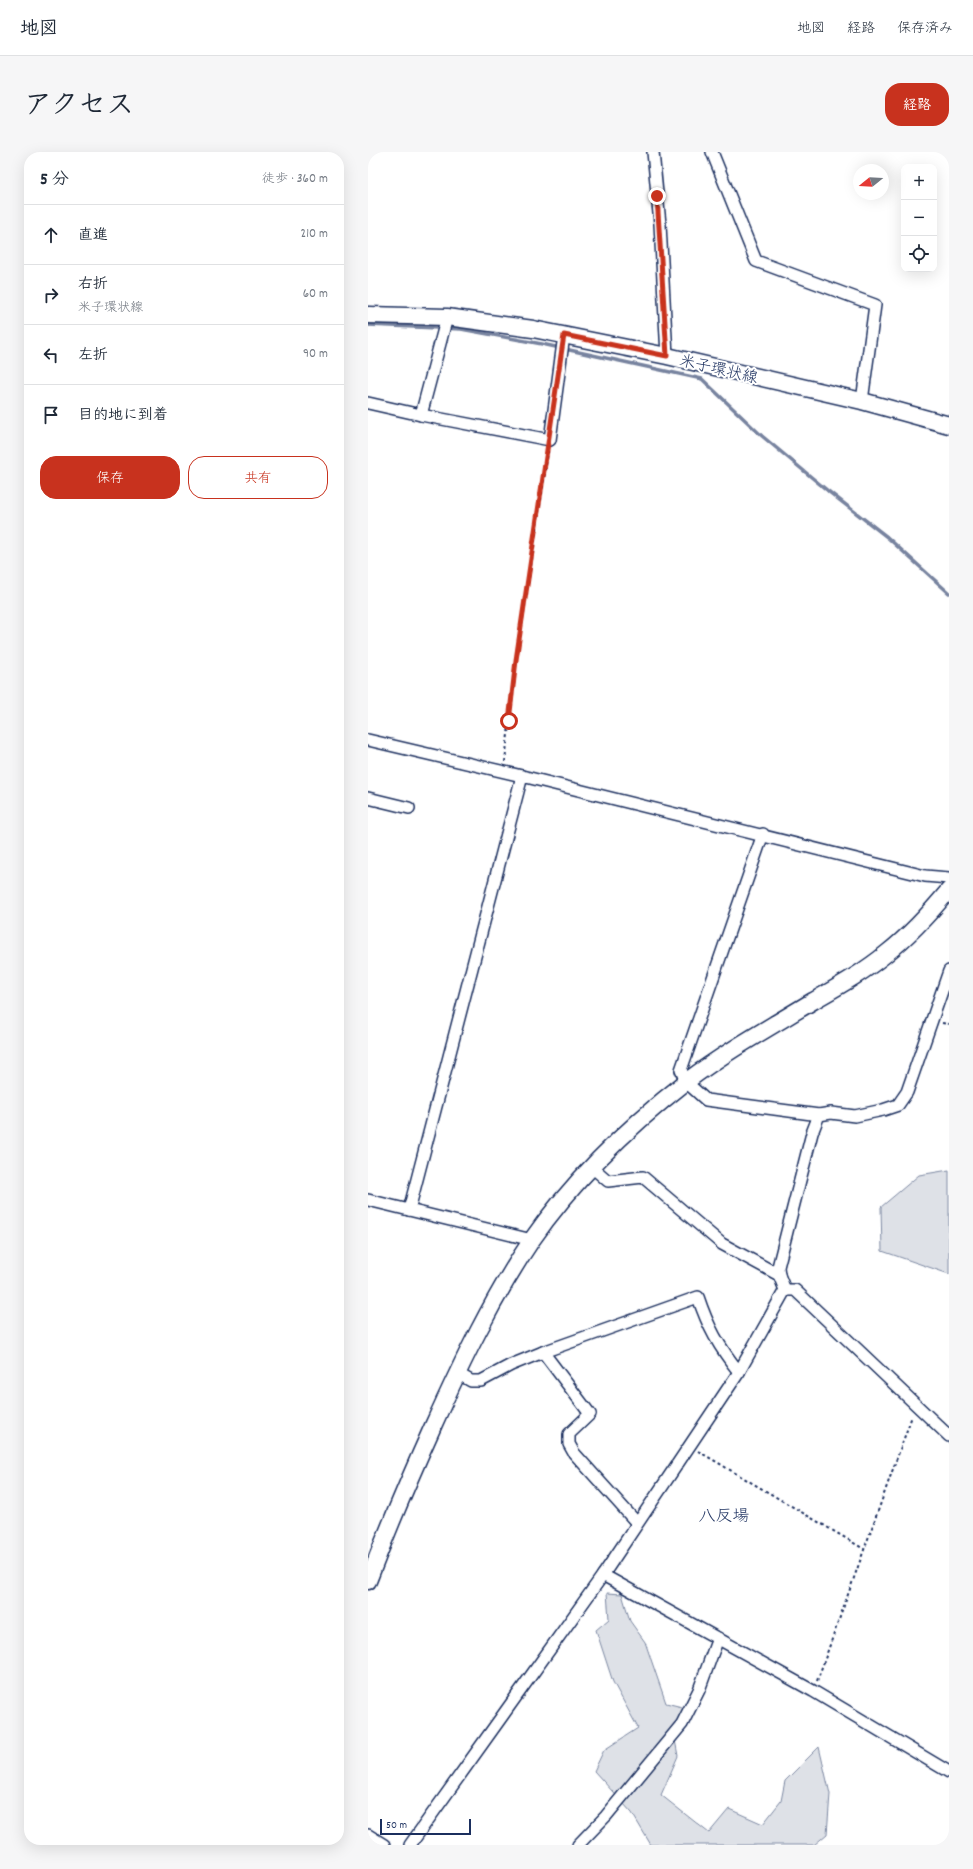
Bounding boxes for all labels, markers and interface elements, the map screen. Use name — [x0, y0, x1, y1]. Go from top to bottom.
text: 地図 — [20, 17, 58, 44]
text: 地図 — [797, 19, 825, 39]
text: 経路 — [847, 19, 875, 39]
text: 保存済み — [897, 19, 953, 39]
button: 経路 — [885, 83, 949, 126]
text: アクセス — [24, 88, 134, 128]
north arrow — [853, 164, 889, 200]
map controls — [901, 164, 937, 272]
button: + — [901, 164, 937, 200]
text: 5 分 — [40, 169, 69, 193]
text: 徒歩 · 360 m — [262, 170, 328, 189]
route end — [648, 187, 666, 205]
button: − — [901, 200, 937, 236]
icon: ahead — [40, 224, 62, 246]
text: 直進 — [78, 225, 108, 247]
text: 210 m — [300, 225, 328, 244]
button: locate — [901, 236, 937, 272]
text: 右折 — [78, 274, 108, 296]
icon: right — [40, 284, 62, 306]
text: 60 m — [303, 285, 328, 304]
text: 米子環状線 — [78, 299, 143, 318]
icon: left — [40, 344, 62, 366]
text: 左折 — [78, 345, 108, 367]
text: 90 m — [303, 345, 328, 364]
street label: 米子環状線 — [677, 350, 760, 391]
icon: arrive — [40, 404, 62, 426]
text: 目的地に到着 — [78, 405, 168, 427]
button: 保存 — [40, 456, 180, 499]
button: 共有 — [188, 456, 328, 499]
route start — [500, 712, 518, 730]
district label: 八反場 — [699, 1506, 750, 1530]
scale bar — [380, 1817, 471, 1836]
text: 50 m — [386, 1818, 407, 1834]

